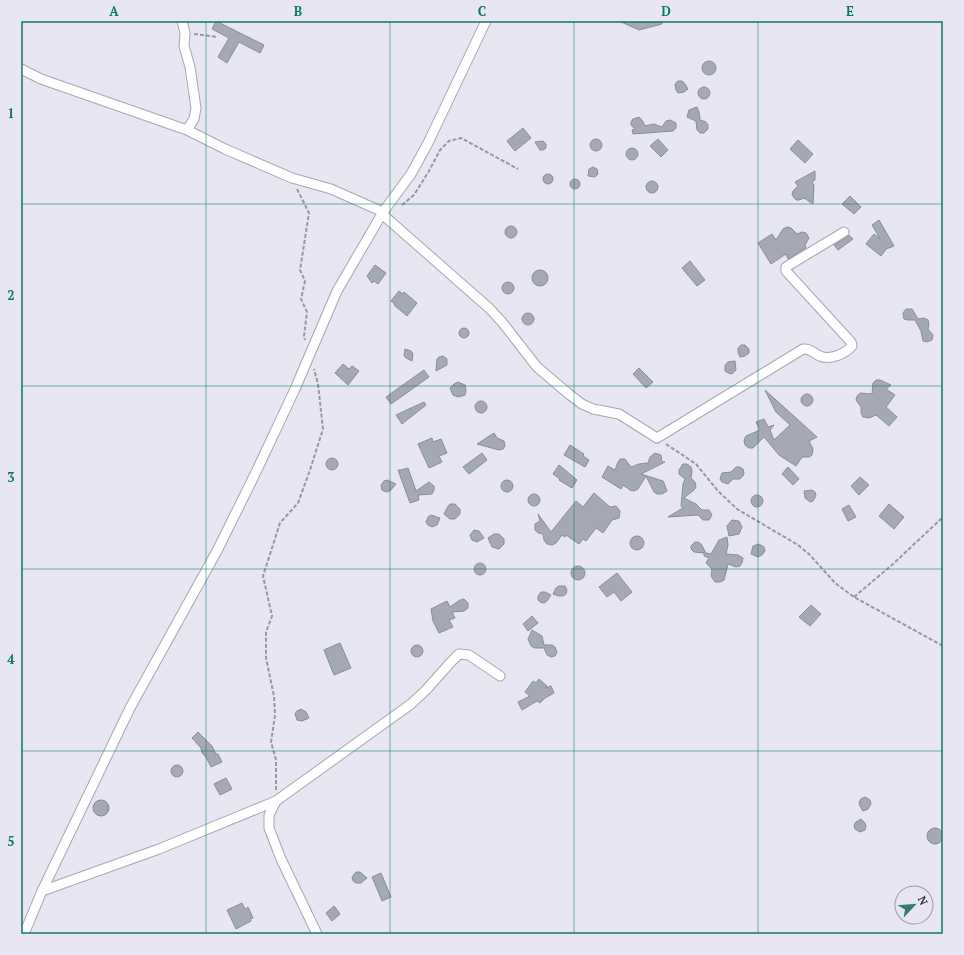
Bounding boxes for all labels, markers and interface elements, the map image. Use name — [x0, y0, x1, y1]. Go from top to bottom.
text: A — [109, 2, 119, 20]
text: B — [294, 2, 302, 20]
text: C — [478, 2, 486, 20]
text: D — [661, 2, 671, 20]
text: E — [846, 2, 854, 20]
text: 1 — [7, 104, 15, 122]
text: 2 — [7, 286, 15, 304]
text: 3 — [7, 468, 15, 486]
text: 4 — [7, 650, 15, 668]
text: 5 — [7, 832, 15, 850]
north arrow — [894, 885, 934, 925]
text: N — [915, 894, 931, 908]

